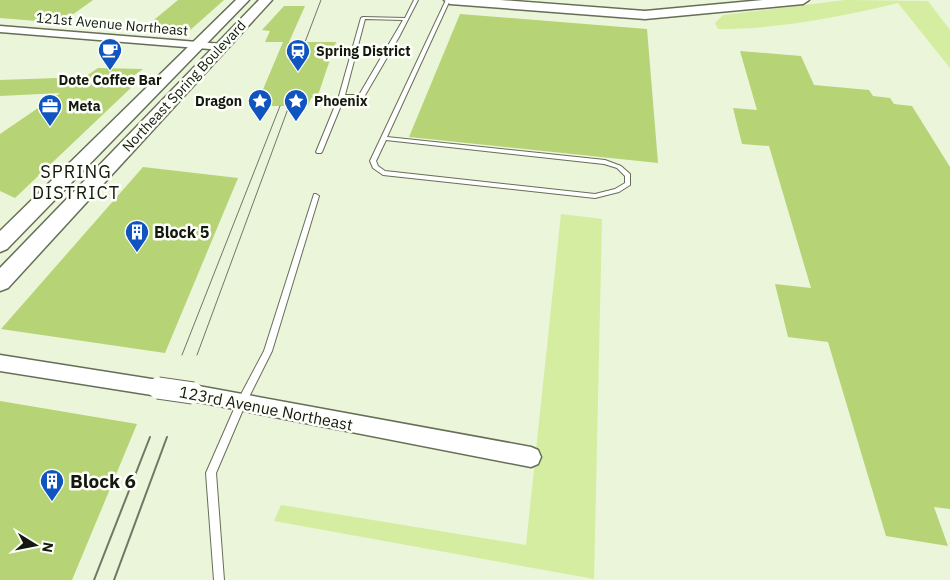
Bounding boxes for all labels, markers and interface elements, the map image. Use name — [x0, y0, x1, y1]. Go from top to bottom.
street label: 121st Avenue Northeast — [35, 8, 189, 40]
street label: Northeast Spring Boulevard — [118, 17, 250, 155]
cafe icon: Dote Coffee Bar — [97, 37, 123, 71]
station icon: Spring District — [285, 38, 311, 72]
place label: Spring District — [316, 42, 411, 60]
place label: Dote Coffee Bar — [58, 71, 162, 89]
place icon: Dragon — [247, 88, 273, 122]
place icon: Phoenix — [283, 88, 309, 122]
place label: Dragon — [195, 92, 242, 110]
place label: Phoenix — [314, 92, 368, 110]
office icon: Meta — [37, 93, 63, 127]
place label: Meta — [68, 97, 101, 115]
district label: SPRING DISTRICT — [32, 160, 120, 204]
building icon: Block 5 — [124, 219, 150, 253]
place label: Block 5 — [154, 222, 210, 242]
street label: 123rd Avenue Northeast — [178, 381, 354, 435]
building icon: Block 6 — [39, 468, 65, 502]
place label: Block 6 — [70, 469, 136, 493]
north arrow — [10, 520, 60, 570]
text: N — [38, 541, 58, 554]

